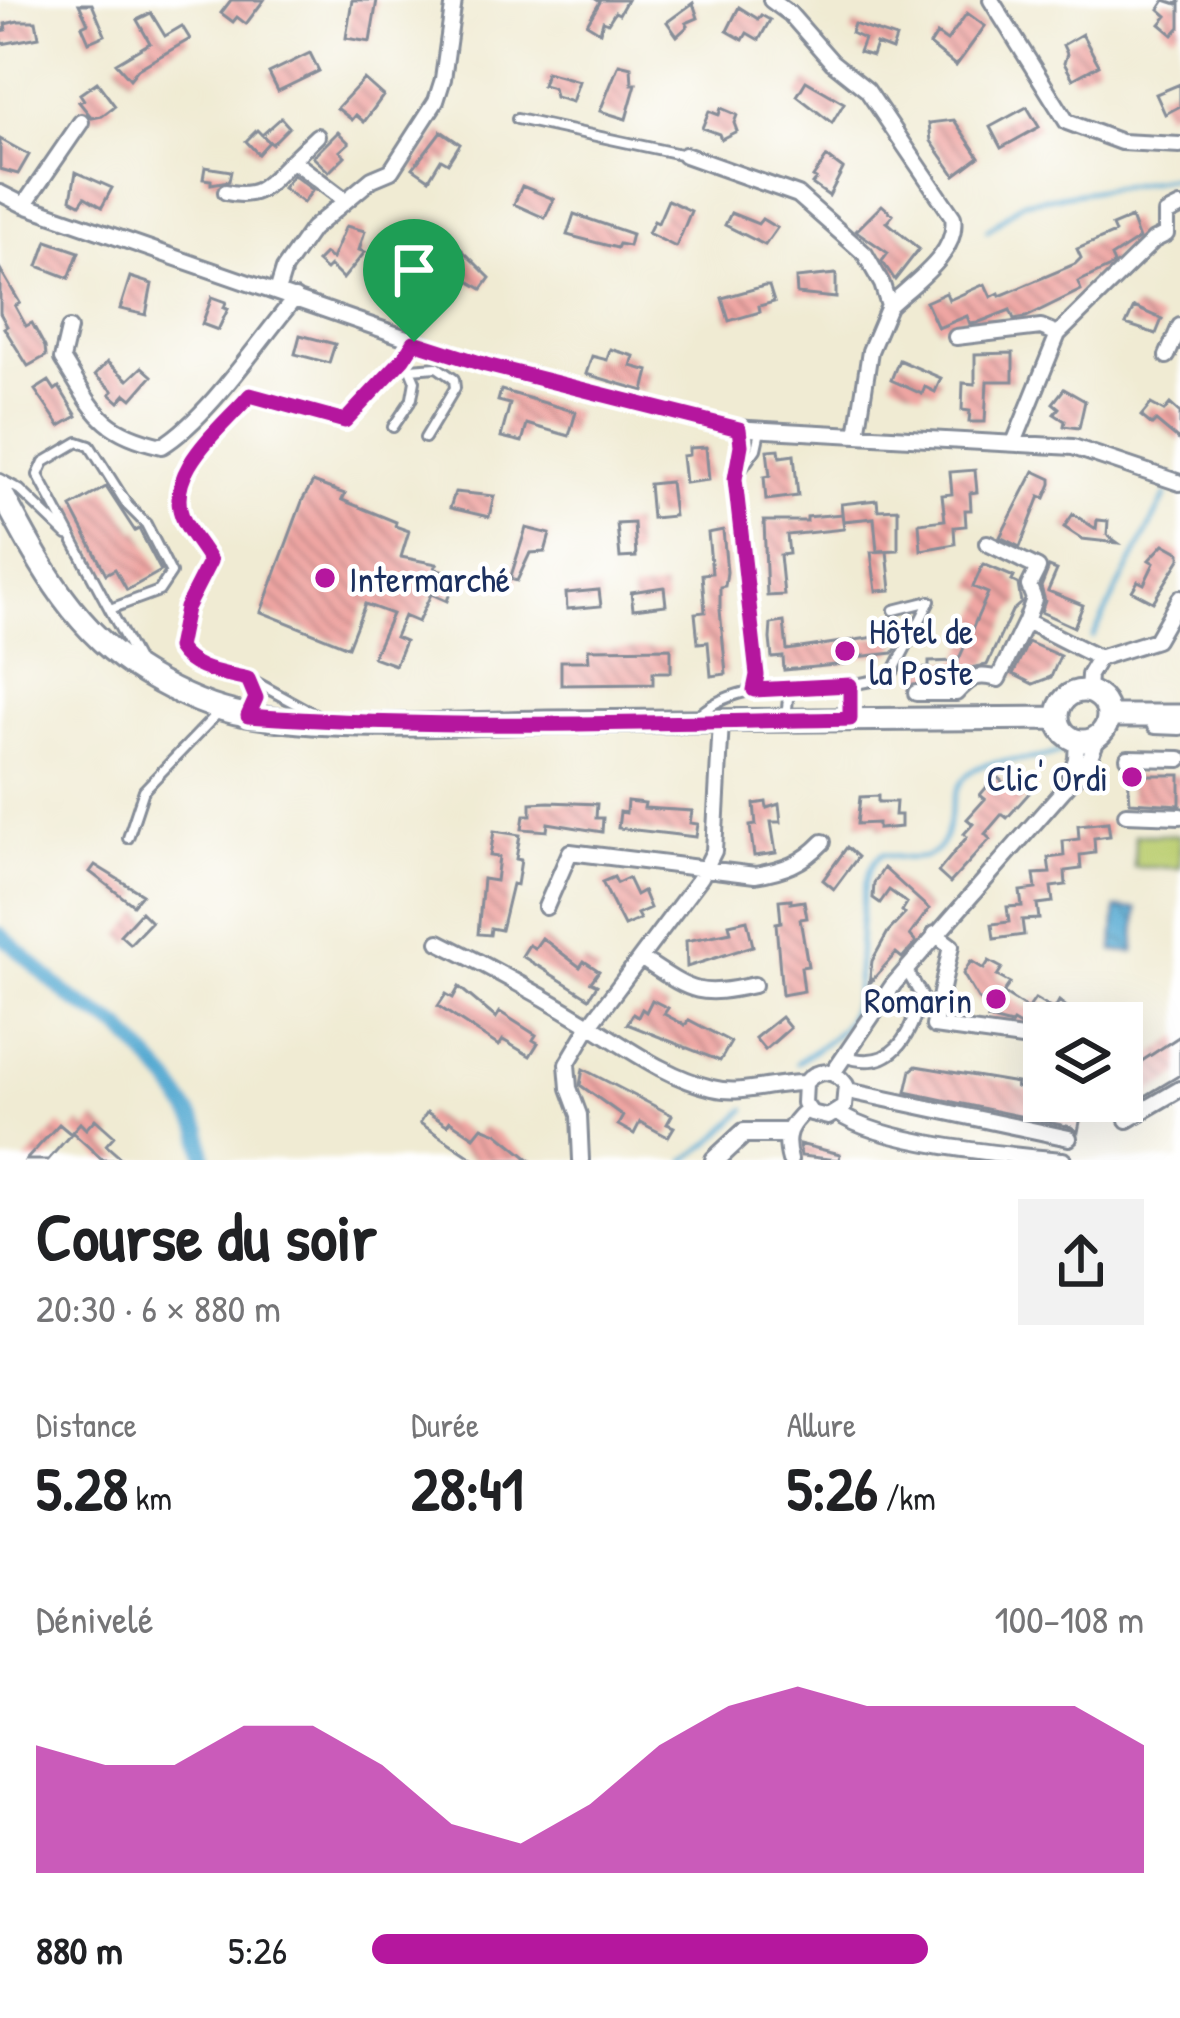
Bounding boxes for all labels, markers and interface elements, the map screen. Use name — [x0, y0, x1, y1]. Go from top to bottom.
pin — [363, 219, 465, 342]
icon: arrive — [381, 237, 447, 303]
place label: Intermarché — [349, 554, 510, 603]
marker: Intermarché — [312, 565, 338, 591]
place label: Hôtel de la Poste — [869, 606, 973, 696]
marker: Hôtel de la Poste — [832, 638, 858, 664]
place label: Clic' Ordi — [986, 753, 1108, 802]
marker: Clic' Ordi — [1119, 764, 1145, 790]
place label: Romarin — [864, 975, 972, 1024]
marker: Romarin — [983, 986, 1009, 1012]
map controls — [1023, 1002, 1143, 1122]
button: layers — [1023, 1002, 1143, 1122]
text: Course du soir — [36, 1191, 377, 1281]
button: share — [1018, 1199, 1144, 1325]
text: 20:30 · 6 × 880 m — [36, 1281, 281, 1334]
text: Distance — [36, 1403, 137, 1447]
text: Durée — [411, 1403, 479, 1447]
text: Allure — [787, 1403, 856, 1447]
text: 5.28 — [36, 1447, 128, 1529]
text: 28:41 — [411, 1447, 524, 1529]
text: 5:26 — [787, 1447, 878, 1529]
text: km — [128, 1476, 172, 1520]
text: /km — [878, 1476, 936, 1520]
text: Dénivelé — [36, 1592, 153, 1645]
text: 100–108 m — [995, 1592, 1144, 1645]
text: 880 m — [36, 1923, 123, 1976]
text: 5:26 — [228, 1923, 287, 1976]

